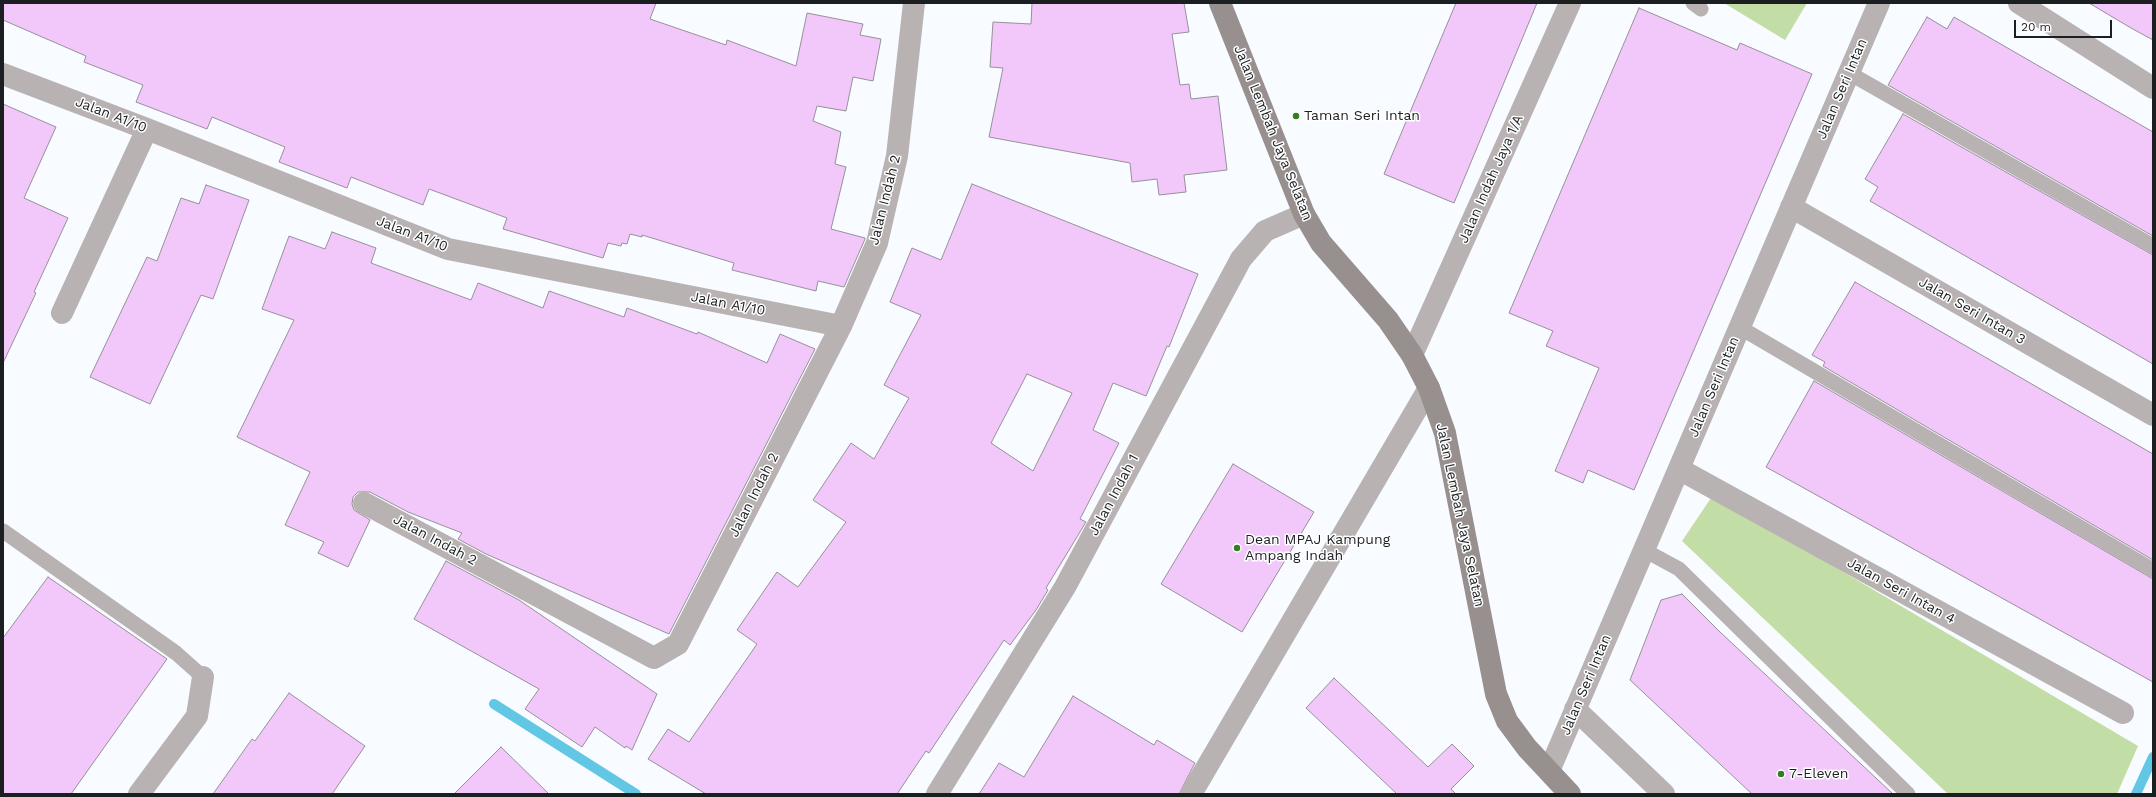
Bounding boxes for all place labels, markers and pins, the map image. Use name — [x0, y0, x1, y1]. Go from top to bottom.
place label: Taman Seri Intan — [1304, 108, 1420, 124]
marker: Taman Seri Intan — [1291, 111, 1301, 121]
place label: Dean MPAJ Kampung Ampang Indah — [1245, 532, 1390, 564]
marker: Dean MPAJ Kampung Ampang Indah — [1232, 543, 1242, 553]
place label: 7-Eleven — [1789, 766, 1848, 782]
marker: 7-Eleven — [1776, 769, 1786, 779]

